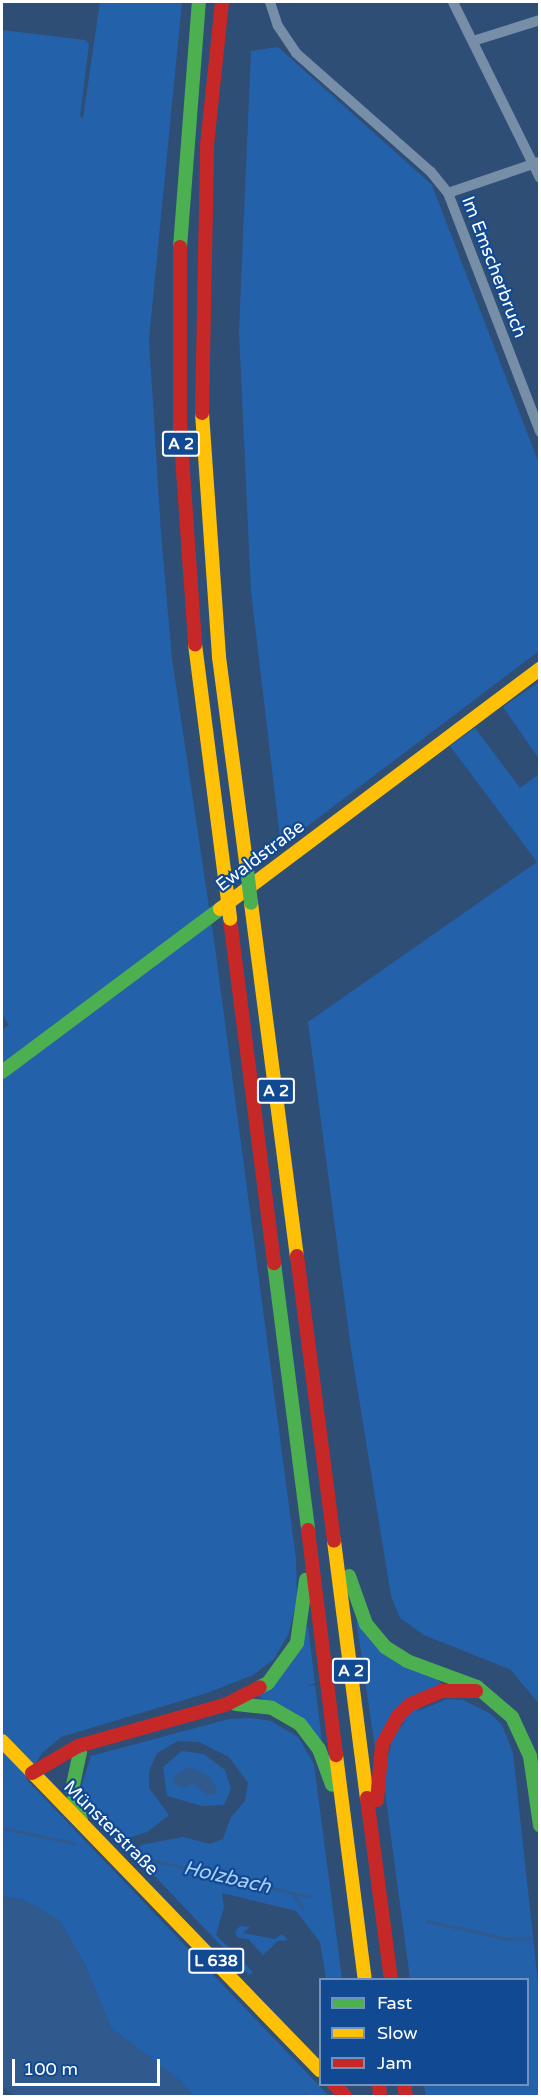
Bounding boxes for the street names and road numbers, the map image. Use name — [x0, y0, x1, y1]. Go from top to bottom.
street label: Im Emscherbruch — [457, 193, 531, 341]
road number: A 2 — [162, 431, 201, 457]
street label: Ewaldstraße — [212, 816, 308, 896]
road number: A 2 — [256, 1078, 296, 1104]
road number: A 2 — [332, 1658, 370, 1684]
street label: Münsterstraße — [59, 1776, 163, 1880]
road number: L 638 — [188, 1948, 244, 1974]

